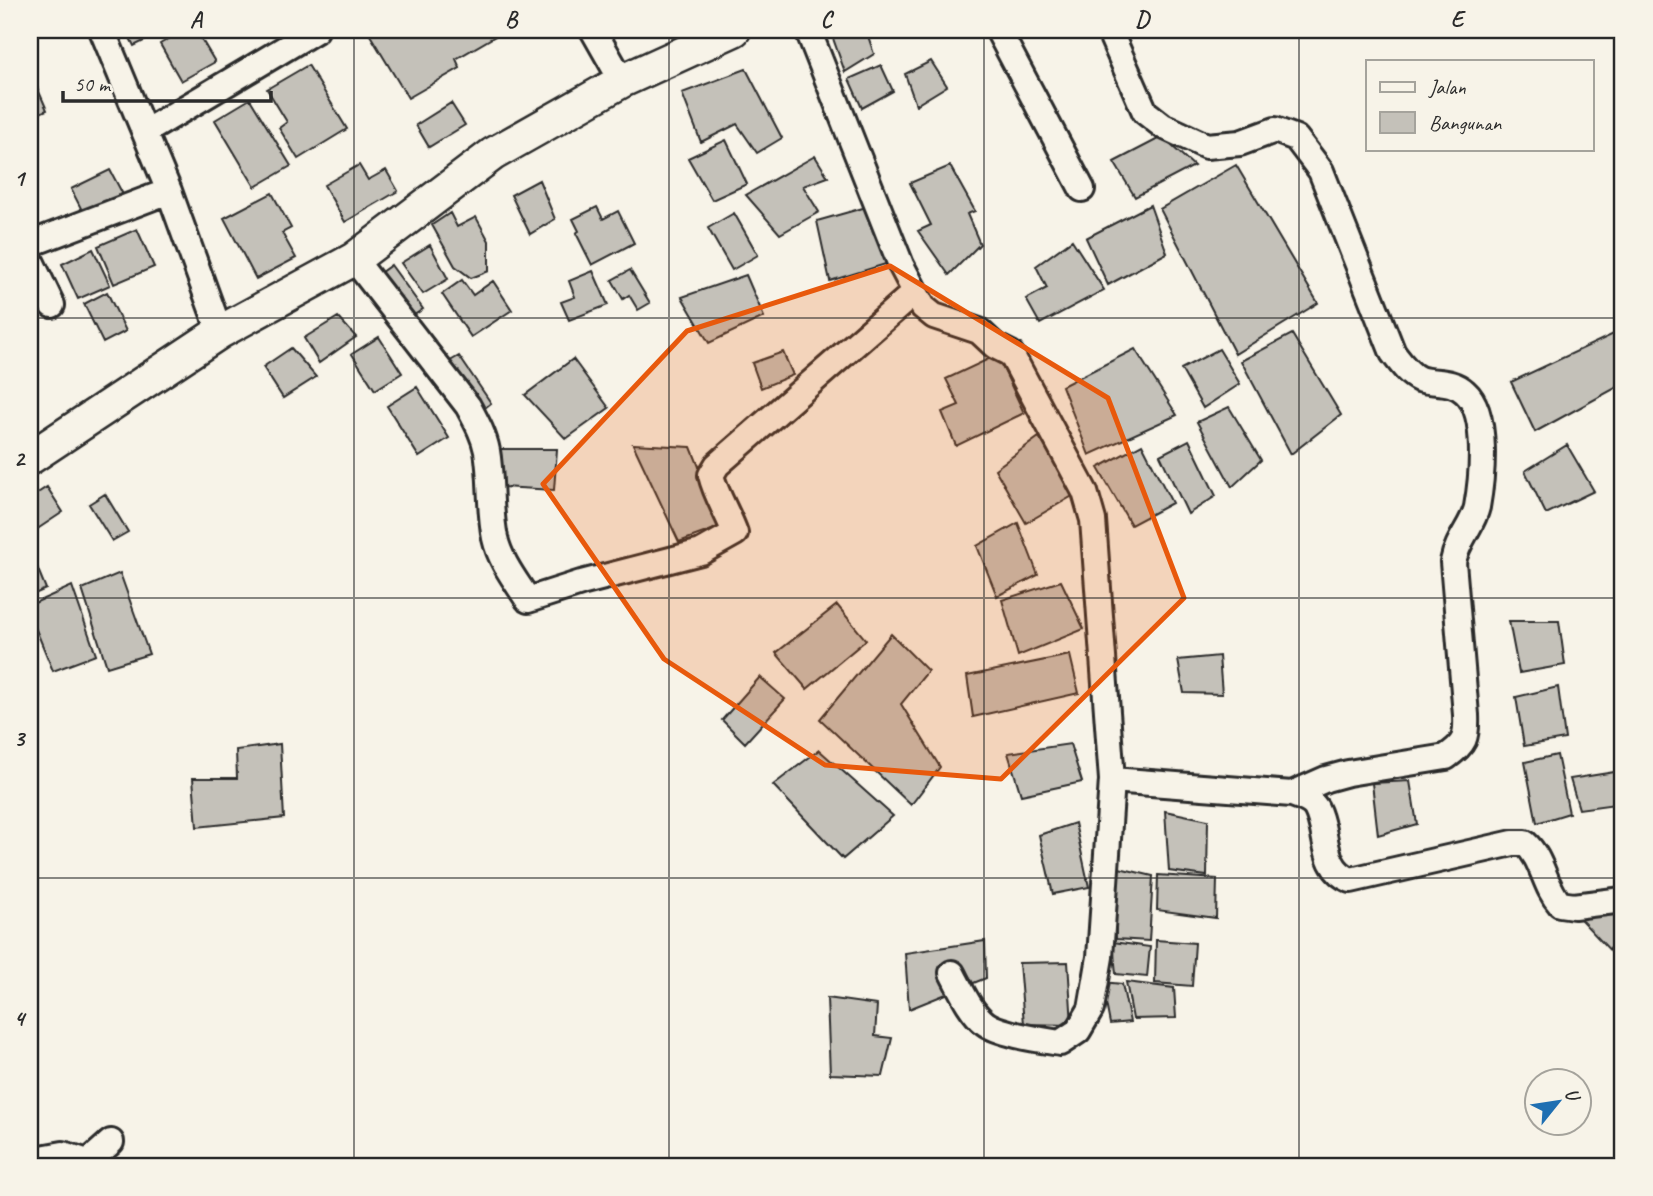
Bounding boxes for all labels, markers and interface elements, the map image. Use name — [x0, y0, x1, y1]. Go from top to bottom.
text: A — [190, 5, 204, 34]
text: B — [505, 5, 519, 34]
text: C — [821, 5, 835, 34]
text: D — [1135, 5, 1151, 34]
text: E — [1451, 5, 1467, 34]
scale bar — [63, 60, 271, 104]
legend — [1366, 60, 1594, 150]
text: 50 m — [74, 71, 112, 97]
text: Jalan — [1428, 74, 1466, 100]
text: Bangunan — [1429, 110, 1502, 136]
text: 1 — [14, 164, 27, 193]
text: 2 — [14, 444, 27, 473]
text: 3 — [14, 724, 27, 753]
text: 4 — [14, 1004, 27, 1033]
north arrow — [1524, 1066, 1594, 1136]
text: U — [1559, 1084, 1586, 1107]

